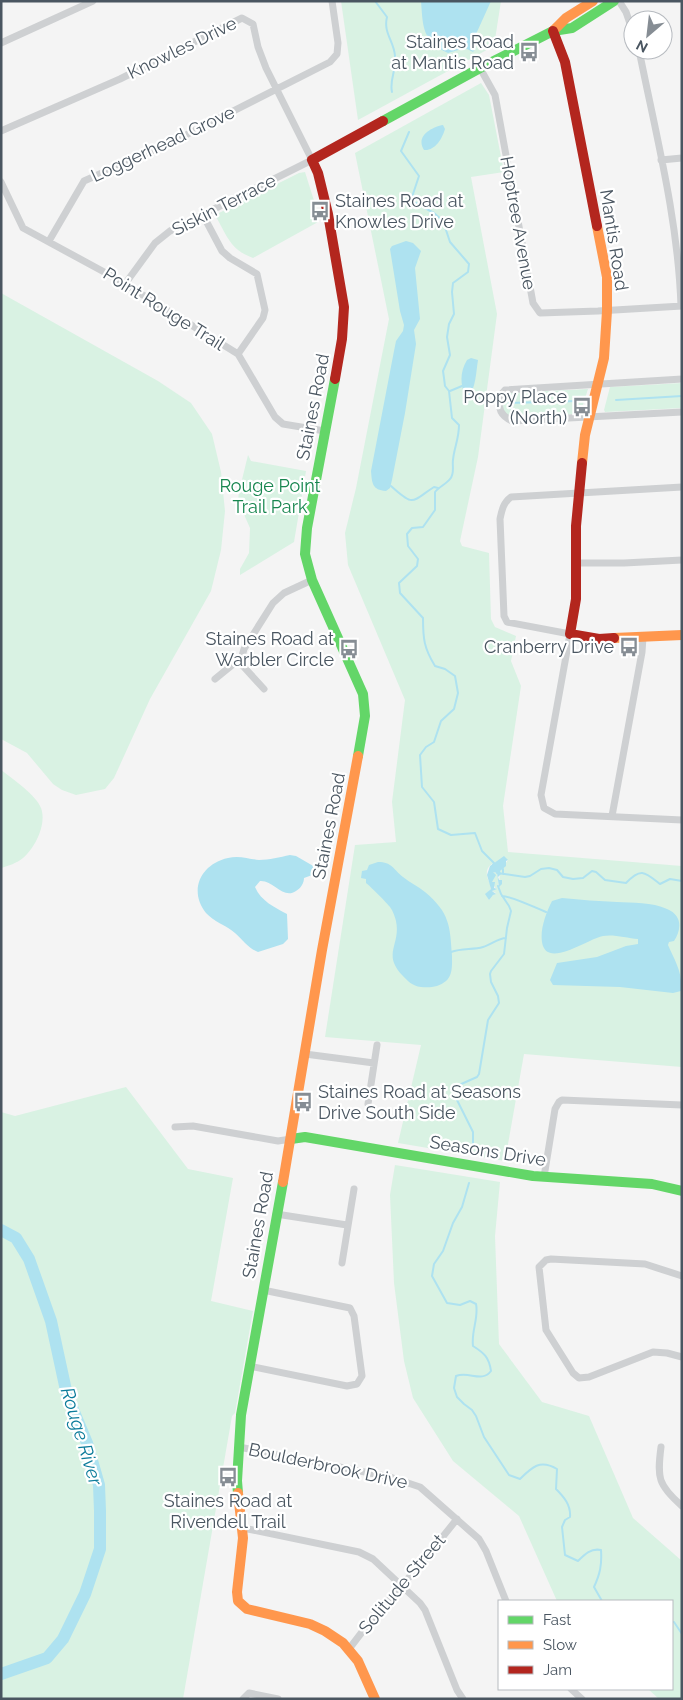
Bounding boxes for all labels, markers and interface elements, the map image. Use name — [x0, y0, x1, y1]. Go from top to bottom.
north arrow — [623, 10, 673, 60]
street label: Knowles Drive — [124, 12, 240, 83]
place label: Staines Road at Mantis Road — [391, 31, 514, 73]
text: N — [633, 37, 650, 56]
bus stop icon: Staines Road at Mantis Road — [518, 41, 540, 63]
street label: Loggerhead Grove — [88, 101, 238, 186]
street label: Hoptree Avenue — [496, 155, 541, 292]
street label: Siskin Terrace — [168, 169, 280, 240]
street label: Mantis Road — [596, 188, 633, 292]
place label: Staines Road at Knowles Drive — [335, 190, 463, 232]
bus stop icon: Staines Road at Knowles Drive — [309, 200, 331, 222]
street label: Point Rouge Trail — [100, 263, 229, 355]
street label: Staines Road — [292, 352, 333, 462]
place label: Poppy Place (North) — [463, 386, 567, 428]
bus stop icon: Poppy Place (North) — [571, 396, 593, 418]
park label: Rouge Point Trail Park — [219, 475, 321, 517]
place label: Staines Road at Warbler Circle — [206, 628, 334, 670]
place label: Cranberry Drive — [484, 636, 614, 657]
bus stop icon: Cranberry Drive — [618, 636, 640, 658]
bus stop icon: Staines Road at Warbler Circle — [338, 638, 360, 660]
street label: Staines Road — [308, 771, 349, 881]
place label: Staines Road at Seasons Drive South Side — [318, 1081, 521, 1123]
bus stop icon: Staines Road at Seasons Drive South Side — [292, 1091, 314, 1113]
street label: Seasons Drive — [428, 1131, 548, 1170]
street label: Staines Road — [238, 1170, 277, 1280]
water label: Rouge River — [57, 1384, 108, 1489]
street label: Boulderbrook Drive — [247, 1438, 410, 1493]
bus stop icon: Staines Road at Rivendell Trail — [217, 1466, 239, 1488]
place label: Staines Road at Rivendell Trail — [164, 1490, 292, 1532]
street label: Solitude Street — [354, 1530, 449, 1638]
legend — [498, 1600, 673, 1690]
text: Fast — [543, 1611, 571, 1629]
text: Slow — [543, 1636, 577, 1654]
text: Jam — [543, 1661, 572, 1679]

